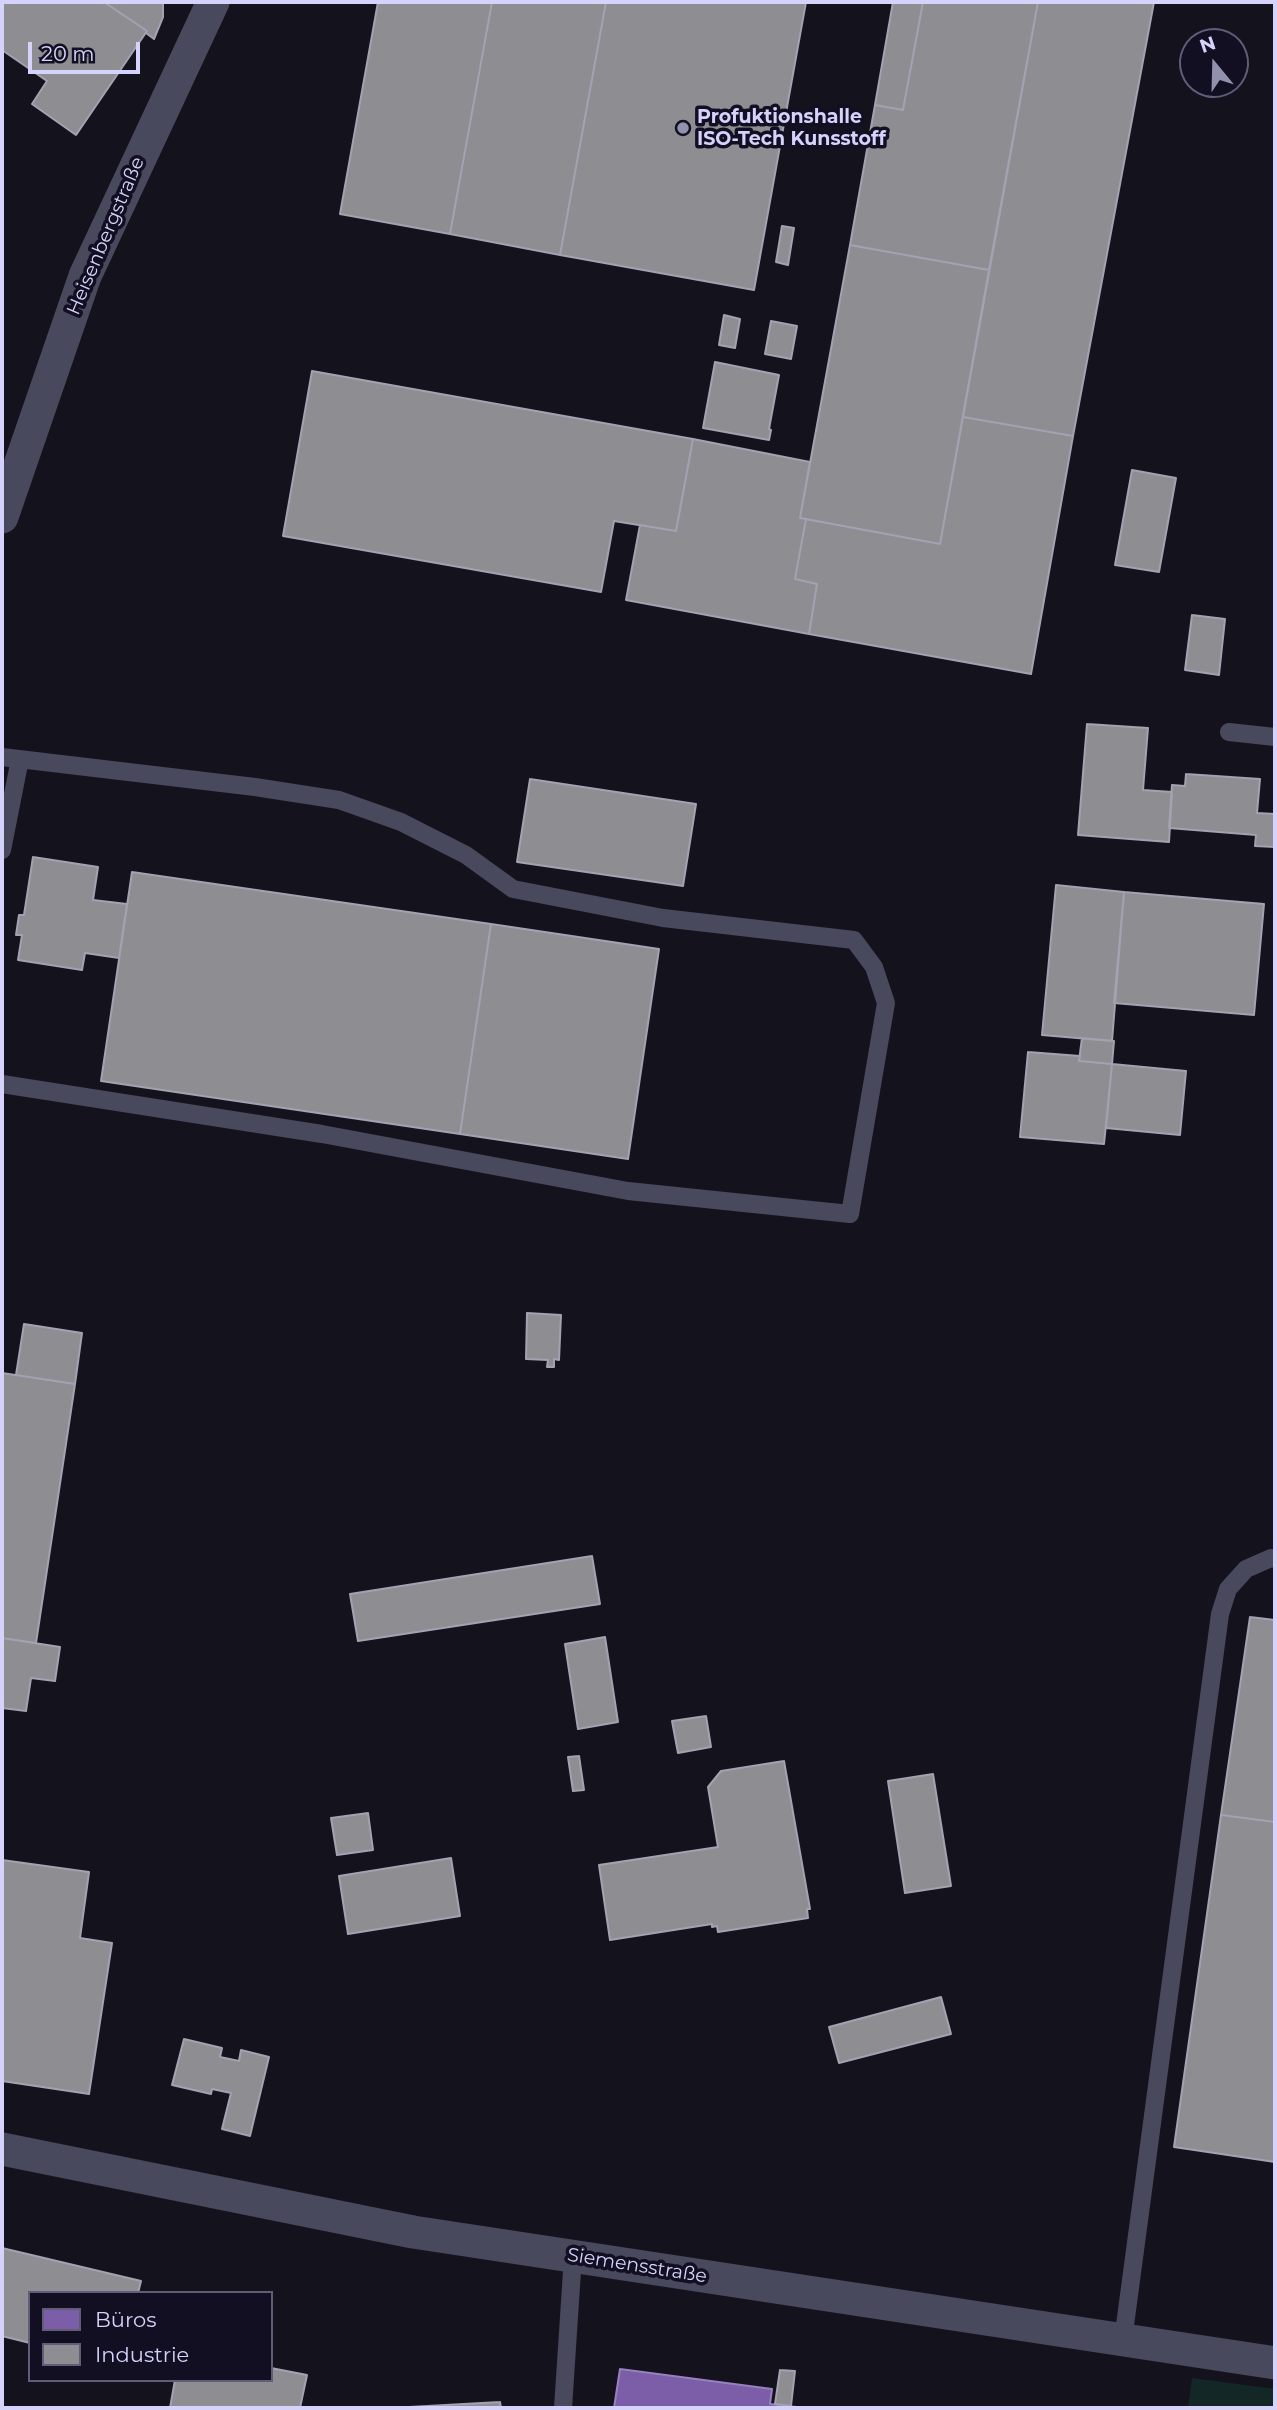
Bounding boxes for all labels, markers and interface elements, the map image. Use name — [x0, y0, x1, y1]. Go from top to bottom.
scale bar — [32, 28, 144, 72]
north arrow — [1179, 28, 1249, 98]
text: N — [1197, 31, 1219, 58]
text: 20 m — [41, 41, 95, 66]
place label: Profuktionshalle ISO-Tech Kunsstoff — [697, 106, 886, 150]
marker: Profuktionshalle ISO-Tech Kunsstoff — [675, 120, 691, 136]
street label: Heisenbergstraße — [62, 153, 150, 319]
street label: Siemensstraße — [565, 2244, 709, 2288]
legend — [28, 2291, 273, 2382]
text: Büros — [95, 2307, 157, 2332]
text: Industrie — [95, 2342, 189, 2367]

